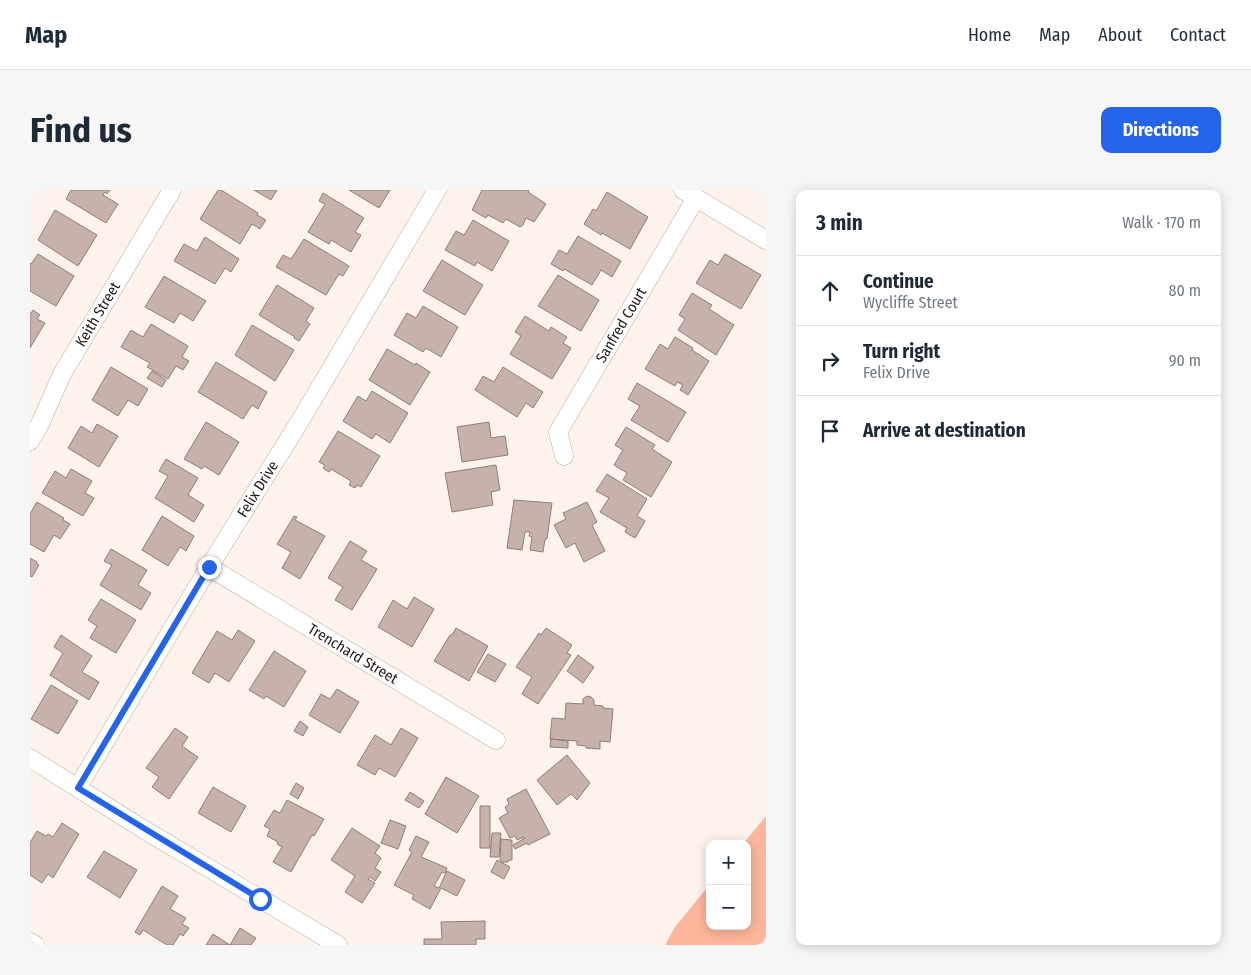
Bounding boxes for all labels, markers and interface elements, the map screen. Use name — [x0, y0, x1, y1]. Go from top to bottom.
text: Map — [25, 21, 67, 49]
text: Home — [968, 24, 1011, 46]
text: Map — [1039, 24, 1070, 46]
text: About — [1098, 24, 1142, 46]
text: Contact — [1170, 24, 1226, 46]
button: Directions — [1101, 107, 1221, 153]
text: Find us — [30, 109, 132, 151]
text: 3 min — [816, 210, 863, 236]
text: Walk · 170 m — [1122, 213, 1201, 232]
text: Continue — [863, 270, 934, 293]
icon: ahead — [816, 277, 844, 305]
street label: Keith Street — [71, 279, 124, 350]
text: 80 m — [1169, 281, 1201, 300]
street label: Sanfred Court — [592, 284, 650, 366]
text: Wycliffe Street — [863, 293, 958, 312]
text: Turn right — [863, 340, 940, 363]
icon: right — [816, 347, 844, 375]
text: 90 m — [1169, 351, 1201, 370]
text: Felix Drive — [863, 363, 930, 382]
icon: arrive — [816, 417, 844, 445]
text: Arrive at destination — [863, 419, 1026, 442]
street label: Felix Drive — [233, 457, 282, 521]
route end — [198, 556, 221, 579]
street label: Trenchard Street — [305, 620, 401, 688]
map controls — [706, 840, 751, 930]
button: + — [706, 840, 751, 885]
button: − — [706, 885, 751, 930]
route start — [249, 888, 272, 911]

